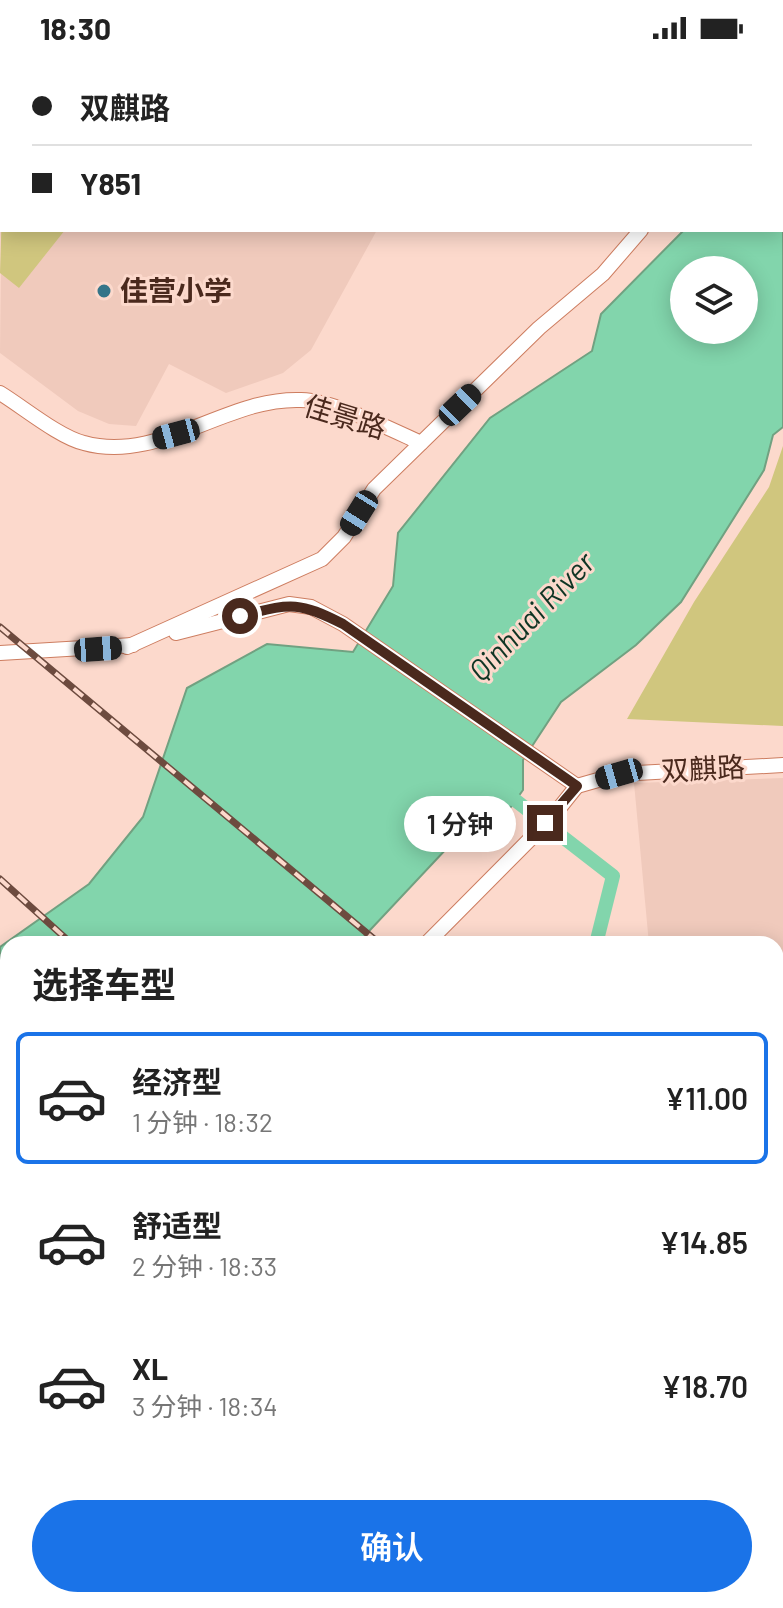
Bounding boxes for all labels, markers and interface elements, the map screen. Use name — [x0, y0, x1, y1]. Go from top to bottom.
text: 18:30 — [40, 10, 111, 46]
text: 双麒路 — [80, 89, 170, 125]
text: Y851 — [80, 165, 141, 201]
map controls — [670, 256, 758, 344]
button: layers — [670, 256, 758, 344]
place label: 佳营小学 — [120, 273, 232, 307]
marker: 佳营小学 — [95, 282, 113, 300]
car — [434, 380, 486, 430]
street label: 佳景路 — [300, 388, 390, 445]
car — [150, 416, 202, 452]
car — [336, 486, 382, 540]
water label: Qinhuai River — [460, 543, 602, 687]
route start — [222, 598, 258, 634]
car — [73, 635, 123, 663]
street label: 双麒路 — [660, 749, 746, 787]
car — [593, 756, 645, 792]
callout: 1 分钟 — [405, 795, 517, 851]
route end — [527, 805, 563, 841]
text: 1 分钟 — [427, 808, 493, 839]
text: 选择车型 — [32, 962, 176, 1005]
icon: car — [36, 1062, 108, 1134]
text: 经济型 — [132, 1063, 222, 1099]
text: ¥11.00 — [665, 1080, 748, 1116]
text: 1 分钟 · 18:32 — [132, 1106, 273, 1137]
icon: car — [36, 1206, 108, 1278]
text: 舒适型 — [132, 1207, 222, 1243]
text: ¥14.85 — [659, 1224, 748, 1260]
text: 2 分钟 · 18:33 — [132, 1250, 277, 1281]
icon: car — [36, 1350, 108, 1422]
text: XL — [132, 1350, 168, 1386]
text: ¥18.70 — [661, 1368, 748, 1404]
text: 3 分钟 · 18:34 — [132, 1390, 278, 1421]
button: 确认 — [32, 1500, 752, 1592]

